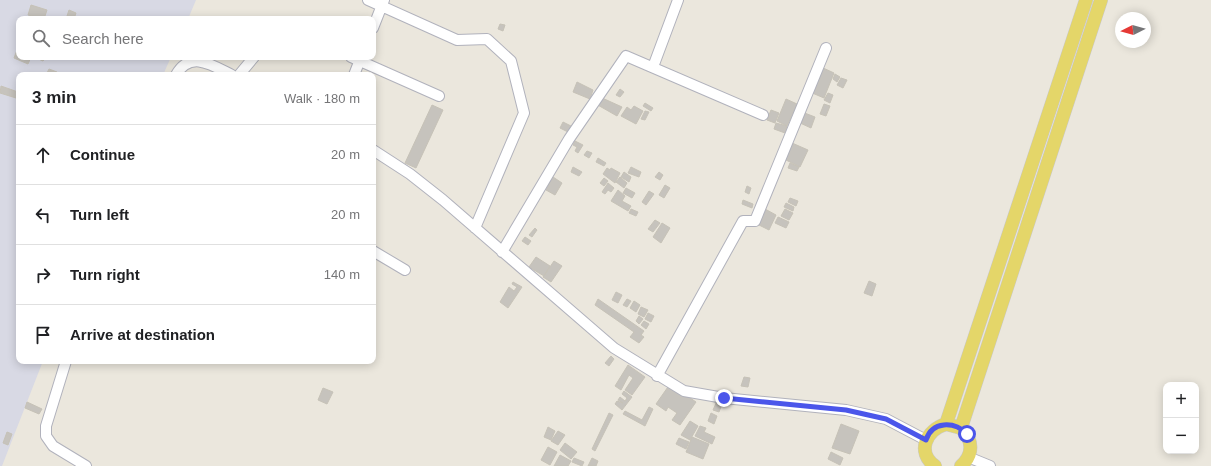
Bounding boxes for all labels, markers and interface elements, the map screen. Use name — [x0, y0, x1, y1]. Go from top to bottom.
north arrow — [1115, 12, 1151, 48]
search box — [16, 16, 376, 60]
icon: search — [30, 27, 52, 49]
text: Search here — [62, 30, 144, 47]
text: 3 min — [32, 88, 76, 107]
text: Walk · 180 m — [284, 91, 360, 106]
icon: ahead — [32, 144, 54, 166]
text: Continue — [70, 146, 135, 163]
text: 20 m — [331, 147, 360, 162]
icon: left — [32, 204, 54, 226]
text: Turn left — [70, 206, 129, 223]
text: 20 m — [331, 207, 360, 222]
icon: right — [32, 264, 54, 286]
text: Turn right — [70, 266, 140, 283]
text: 140 m — [324, 267, 360, 282]
icon: arrive — [32, 324, 54, 346]
text: Arrive at destination — [70, 326, 215, 343]
map controls — [1163, 382, 1199, 454]
button: + — [1163, 382, 1199, 418]
route end — [715, 389, 733, 407]
button: − — [1163, 418, 1199, 454]
route start — [958, 425, 976, 443]

